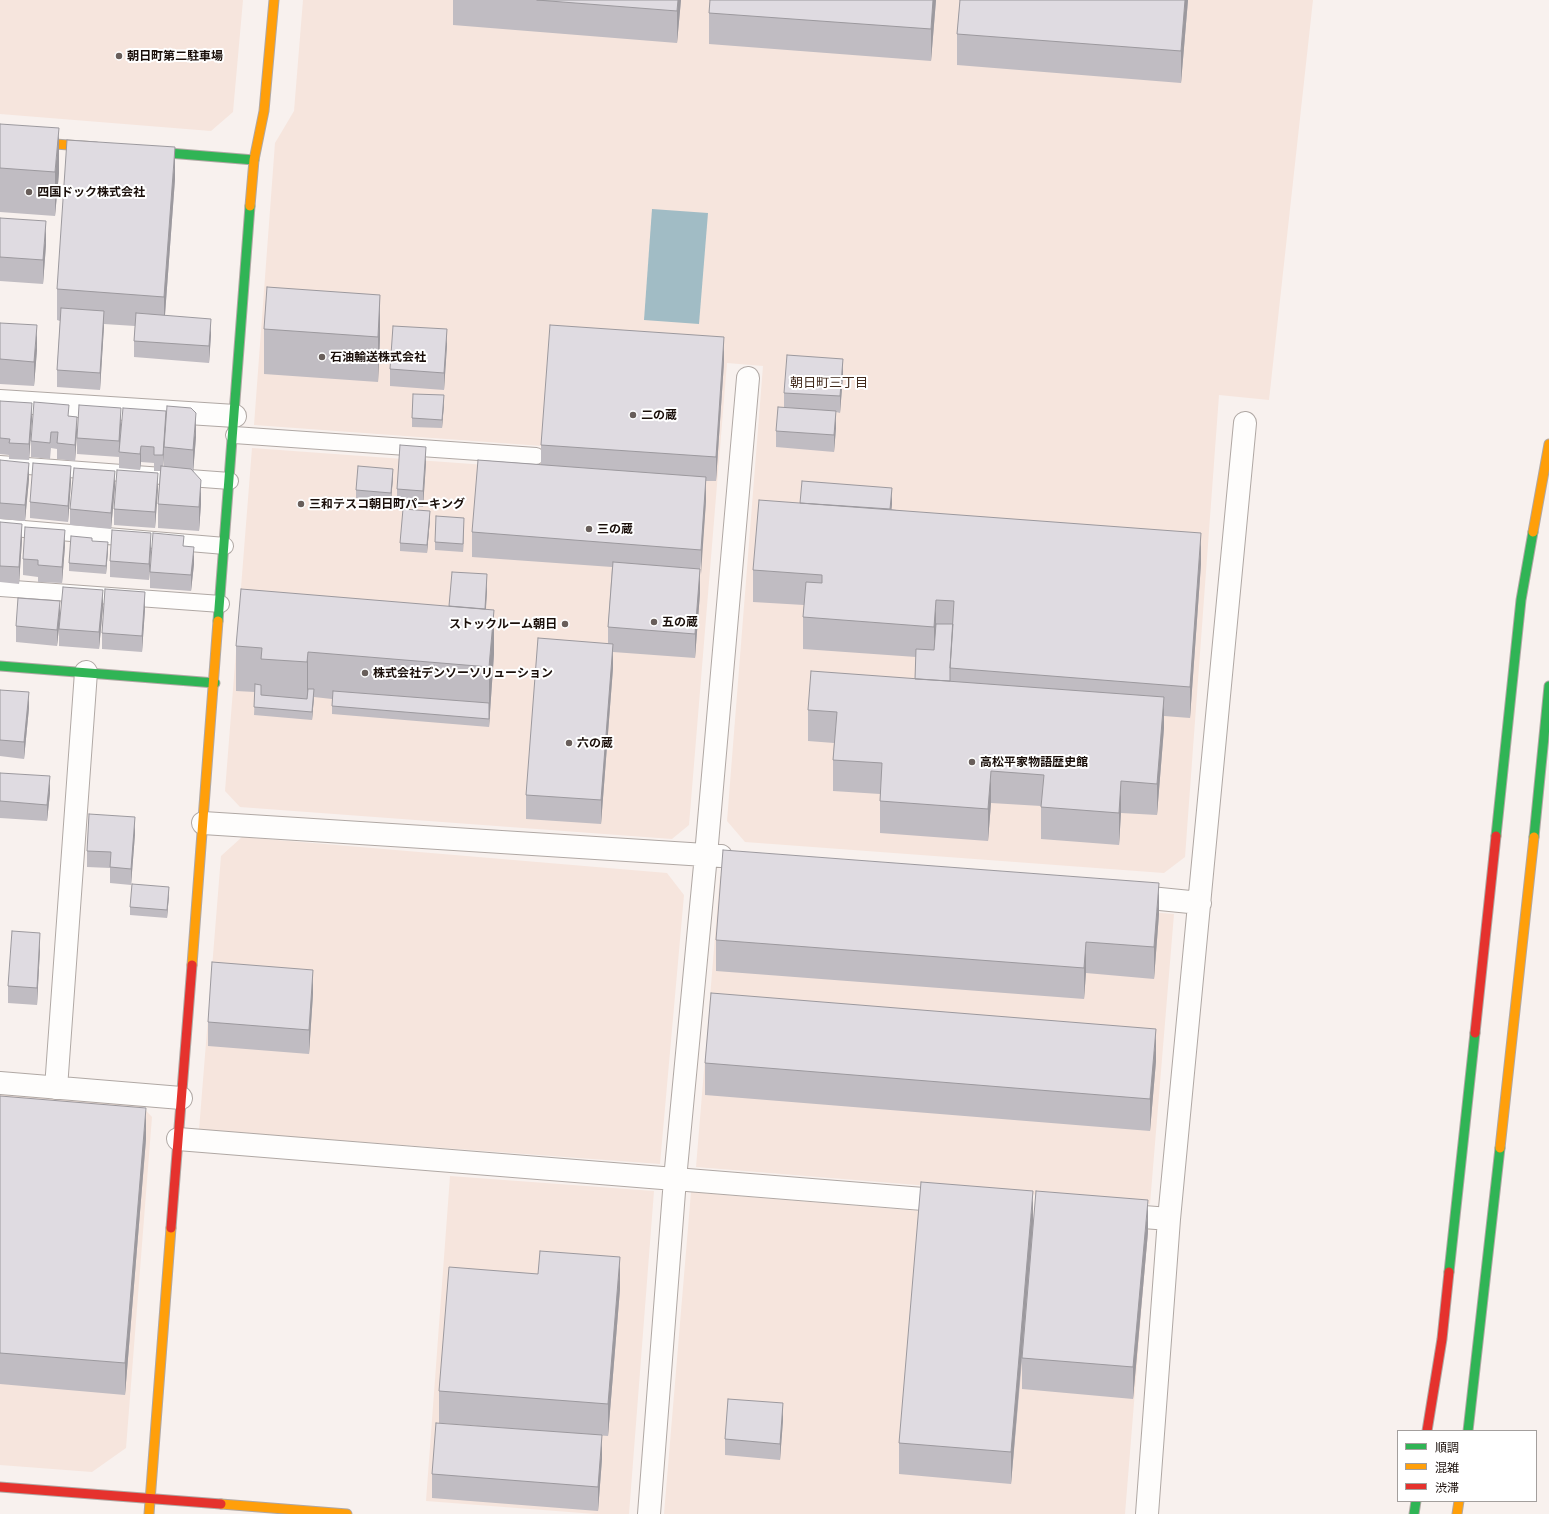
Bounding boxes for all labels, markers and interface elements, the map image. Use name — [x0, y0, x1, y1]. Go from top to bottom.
place label: 朝日町第二駐車場 — [127, 49, 223, 63]
marker: 朝日町第二駐車場 — [114, 51, 124, 61]
place label: 四国ドック株式会社 — [37, 185, 145, 199]
marker: 四国ドック株式会社 — [24, 187, 34, 197]
place label: 石油輸送株式会社 — [330, 350, 426, 364]
marker: 石油輸送株式会社 — [317, 352, 327, 362]
district label: 朝日町三丁目 — [790, 375, 868, 391]
place label: 二の蔵 — [641, 408, 677, 422]
marker: 二の蔵 — [628, 410, 638, 420]
place label: 三和テスコ朝日町パーキング — [309, 497, 465, 511]
marker: 三和テスコ朝日町パーキング — [296, 499, 306, 509]
place label: 三の蔵 — [597, 522, 633, 536]
marker: 三の蔵 — [584, 524, 594, 534]
place label: 五の蔵 — [662, 615, 698, 629]
place label: ストックルーム朝日 — [449, 617, 557, 631]
marker: 五の蔵 — [649, 617, 659, 627]
marker: ストックルーム朝日 — [560, 619, 570, 629]
place label: 株式会社デンソーソリューション — [373, 666, 553, 680]
marker: 株式会社デンソーソリューション — [360, 668, 370, 678]
place label: 六の蔵 — [577, 736, 613, 750]
marker: 六の蔵 — [564, 738, 574, 748]
place label: 高松平家物語歴史館 — [980, 755, 1088, 769]
marker: 高松平家物語歴史館 — [967, 757, 977, 767]
legend — [1397, 1430, 1537, 1502]
text: 順調 — [1435, 1440, 1459, 1454]
text: 混雑 — [1435, 1460, 1459, 1474]
text: 渋滞 — [1435, 1480, 1459, 1494]

